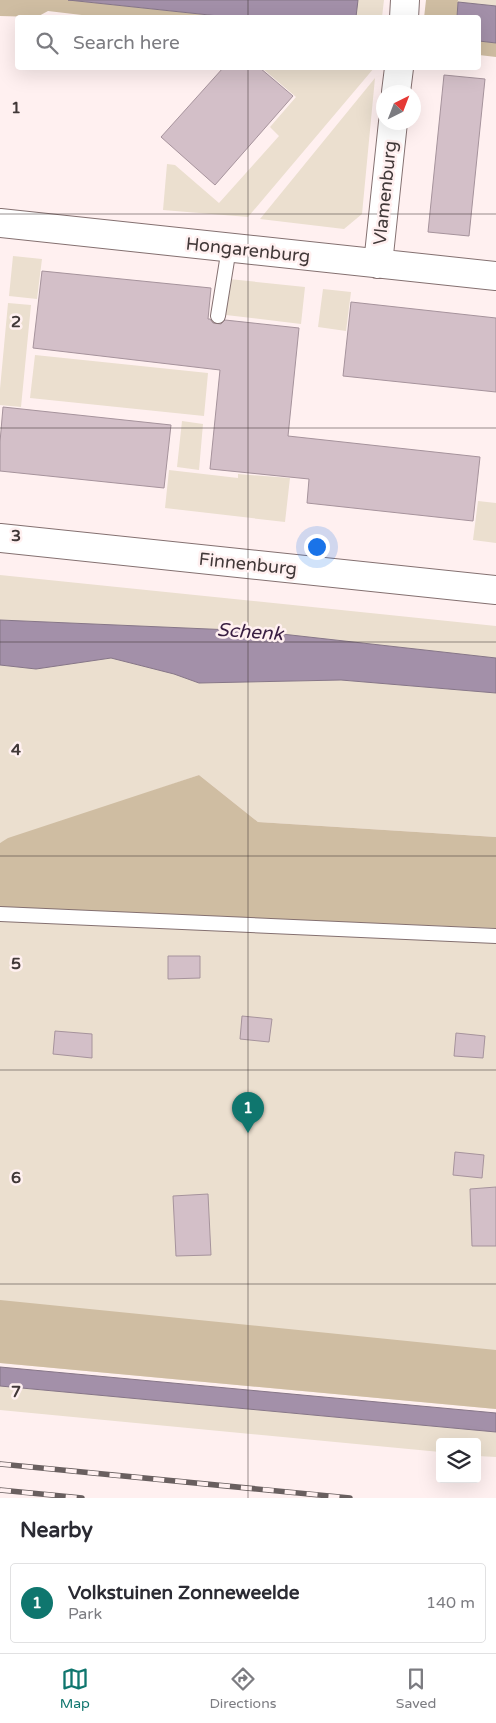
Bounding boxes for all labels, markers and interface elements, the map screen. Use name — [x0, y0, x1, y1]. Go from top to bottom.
search box — [15, 15, 481, 70]
icon: search — [33, 29, 61, 57]
text: Search here — [73, 32, 180, 54]
north arrow — [376, 85, 421, 130]
text: 1 — [11, 98, 21, 118]
street label: Vlamenburg — [369, 140, 401, 246]
street label: Hongarenburg — [185, 233, 311, 267]
text: 2 — [11, 312, 21, 332]
text: 3 — [11, 526, 21, 546]
your location — [304, 534, 330, 560]
street label: Finnenburg — [198, 548, 298, 580]
water label: Schenk — [216, 619, 285, 645]
text: 4 — [11, 740, 21, 760]
text: 5 — [11, 954, 21, 974]
pin: 1 — [232, 1092, 264, 1133]
text: 6 — [11, 1168, 21, 1188]
text: 7 — [11, 1382, 21, 1402]
map controls — [436, 1438, 481, 1483]
button: layers — [436, 1438, 481, 1483]
text: Nearby — [20, 1518, 93, 1543]
text: Volkstuinen Zonneweelde — [68, 1582, 300, 1604]
text: 1 — [32, 1593, 42, 1613]
text: 140 m — [426, 1593, 475, 1613]
text: Park — [68, 1604, 102, 1624]
tab: Map — [60, 1665, 90, 1712]
tab: Directions — [209, 1665, 276, 1712]
tab: Saved — [396, 1665, 436, 1712]

